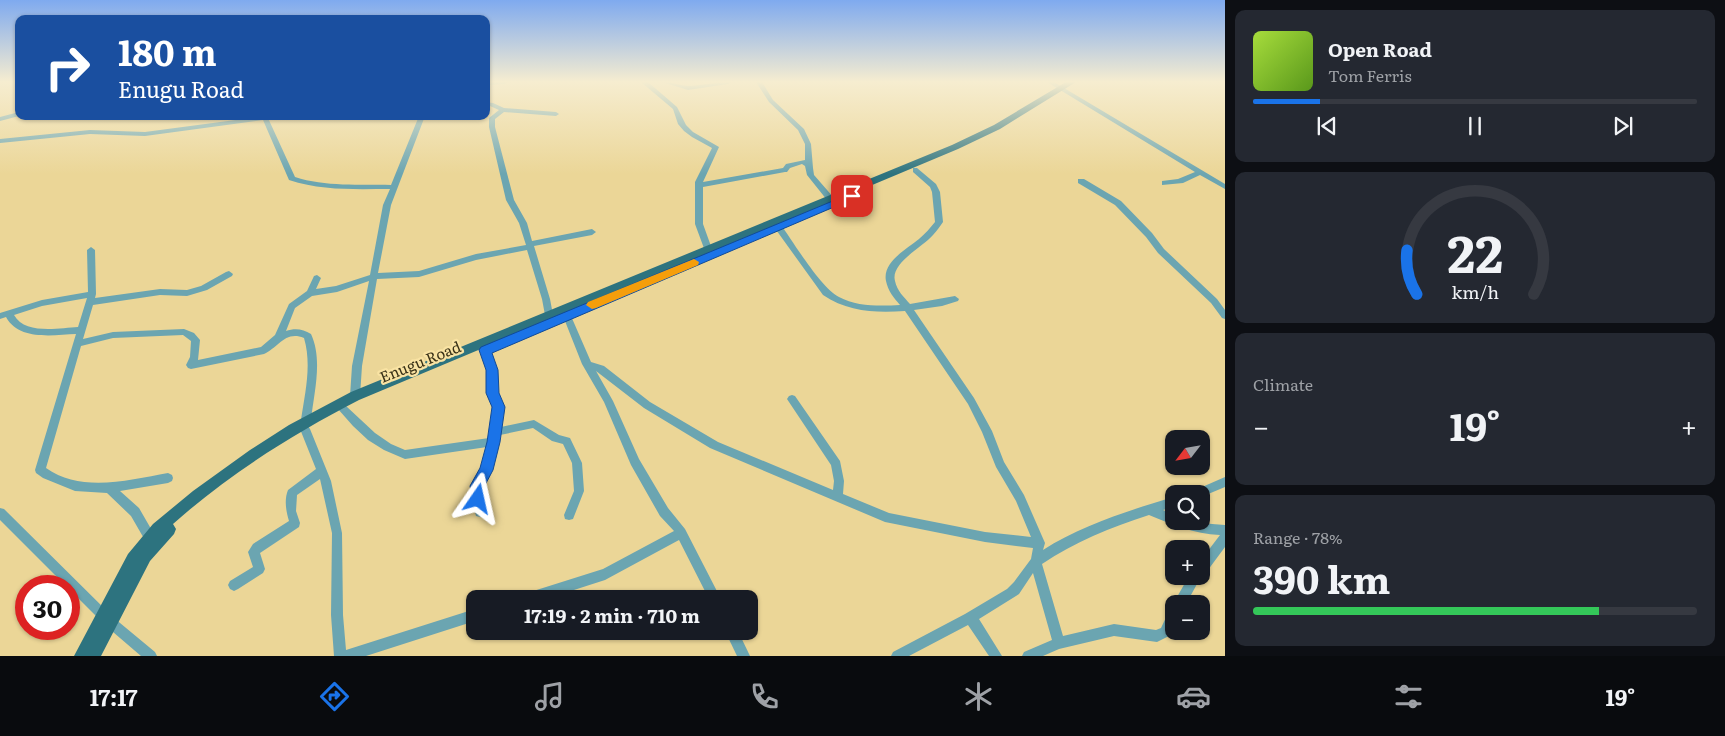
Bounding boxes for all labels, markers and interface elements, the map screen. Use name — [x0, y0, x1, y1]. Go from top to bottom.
text: 180 m — [118, 25, 217, 77]
icon: right — [35, 35, 100, 100]
text: Open Road — [1328, 35, 1432, 63]
text: Tom Ferris — [1328, 63, 1412, 87]
text: Enugu Road — [118, 72, 244, 105]
icon: previous — [1313, 112, 1341, 140]
icon: pause — [1461, 112, 1489, 140]
icon: next — [1609, 112, 1637, 140]
pin — [831, 175, 873, 217]
icon: arrive — [838, 182, 866, 210]
text: 22 — [1447, 212, 1503, 289]
text: km/h — [1451, 278, 1499, 305]
street label: Enugu Road — [376, 334, 464, 388]
text: Climate — [1253, 372, 1313, 396]
text: 19° — [1450, 396, 1501, 453]
text: − — [1253, 404, 1269, 446]
text: + — [1681, 404, 1697, 446]
north arrow — [1165, 430, 1210, 475]
map controls — [1165, 430, 1210, 640]
position arrow — [451, 472, 503, 524]
button: search — [1165, 485, 1210, 530]
text: Range · 78% — [1253, 525, 1343, 549]
button: + — [1165, 540, 1210, 585]
text: 390 km — [1253, 549, 1390, 606]
speed limit sign: 30 — [15, 575, 80, 640]
button: − — [1165, 595, 1210, 640]
text: 17:19 · 2 min · 710 m — [524, 601, 700, 629]
icon: directions — [317, 679, 352, 714]
icon: music — [532, 679, 567, 714]
icon: phone — [747, 679, 782, 714]
icon: climate — [961, 679, 996, 714]
icon: car — [1176, 679, 1211, 714]
icon: filters — [1391, 679, 1426, 714]
text: 17:17 — [90, 680, 138, 713]
text: 19° — [1606, 680, 1635, 713]

